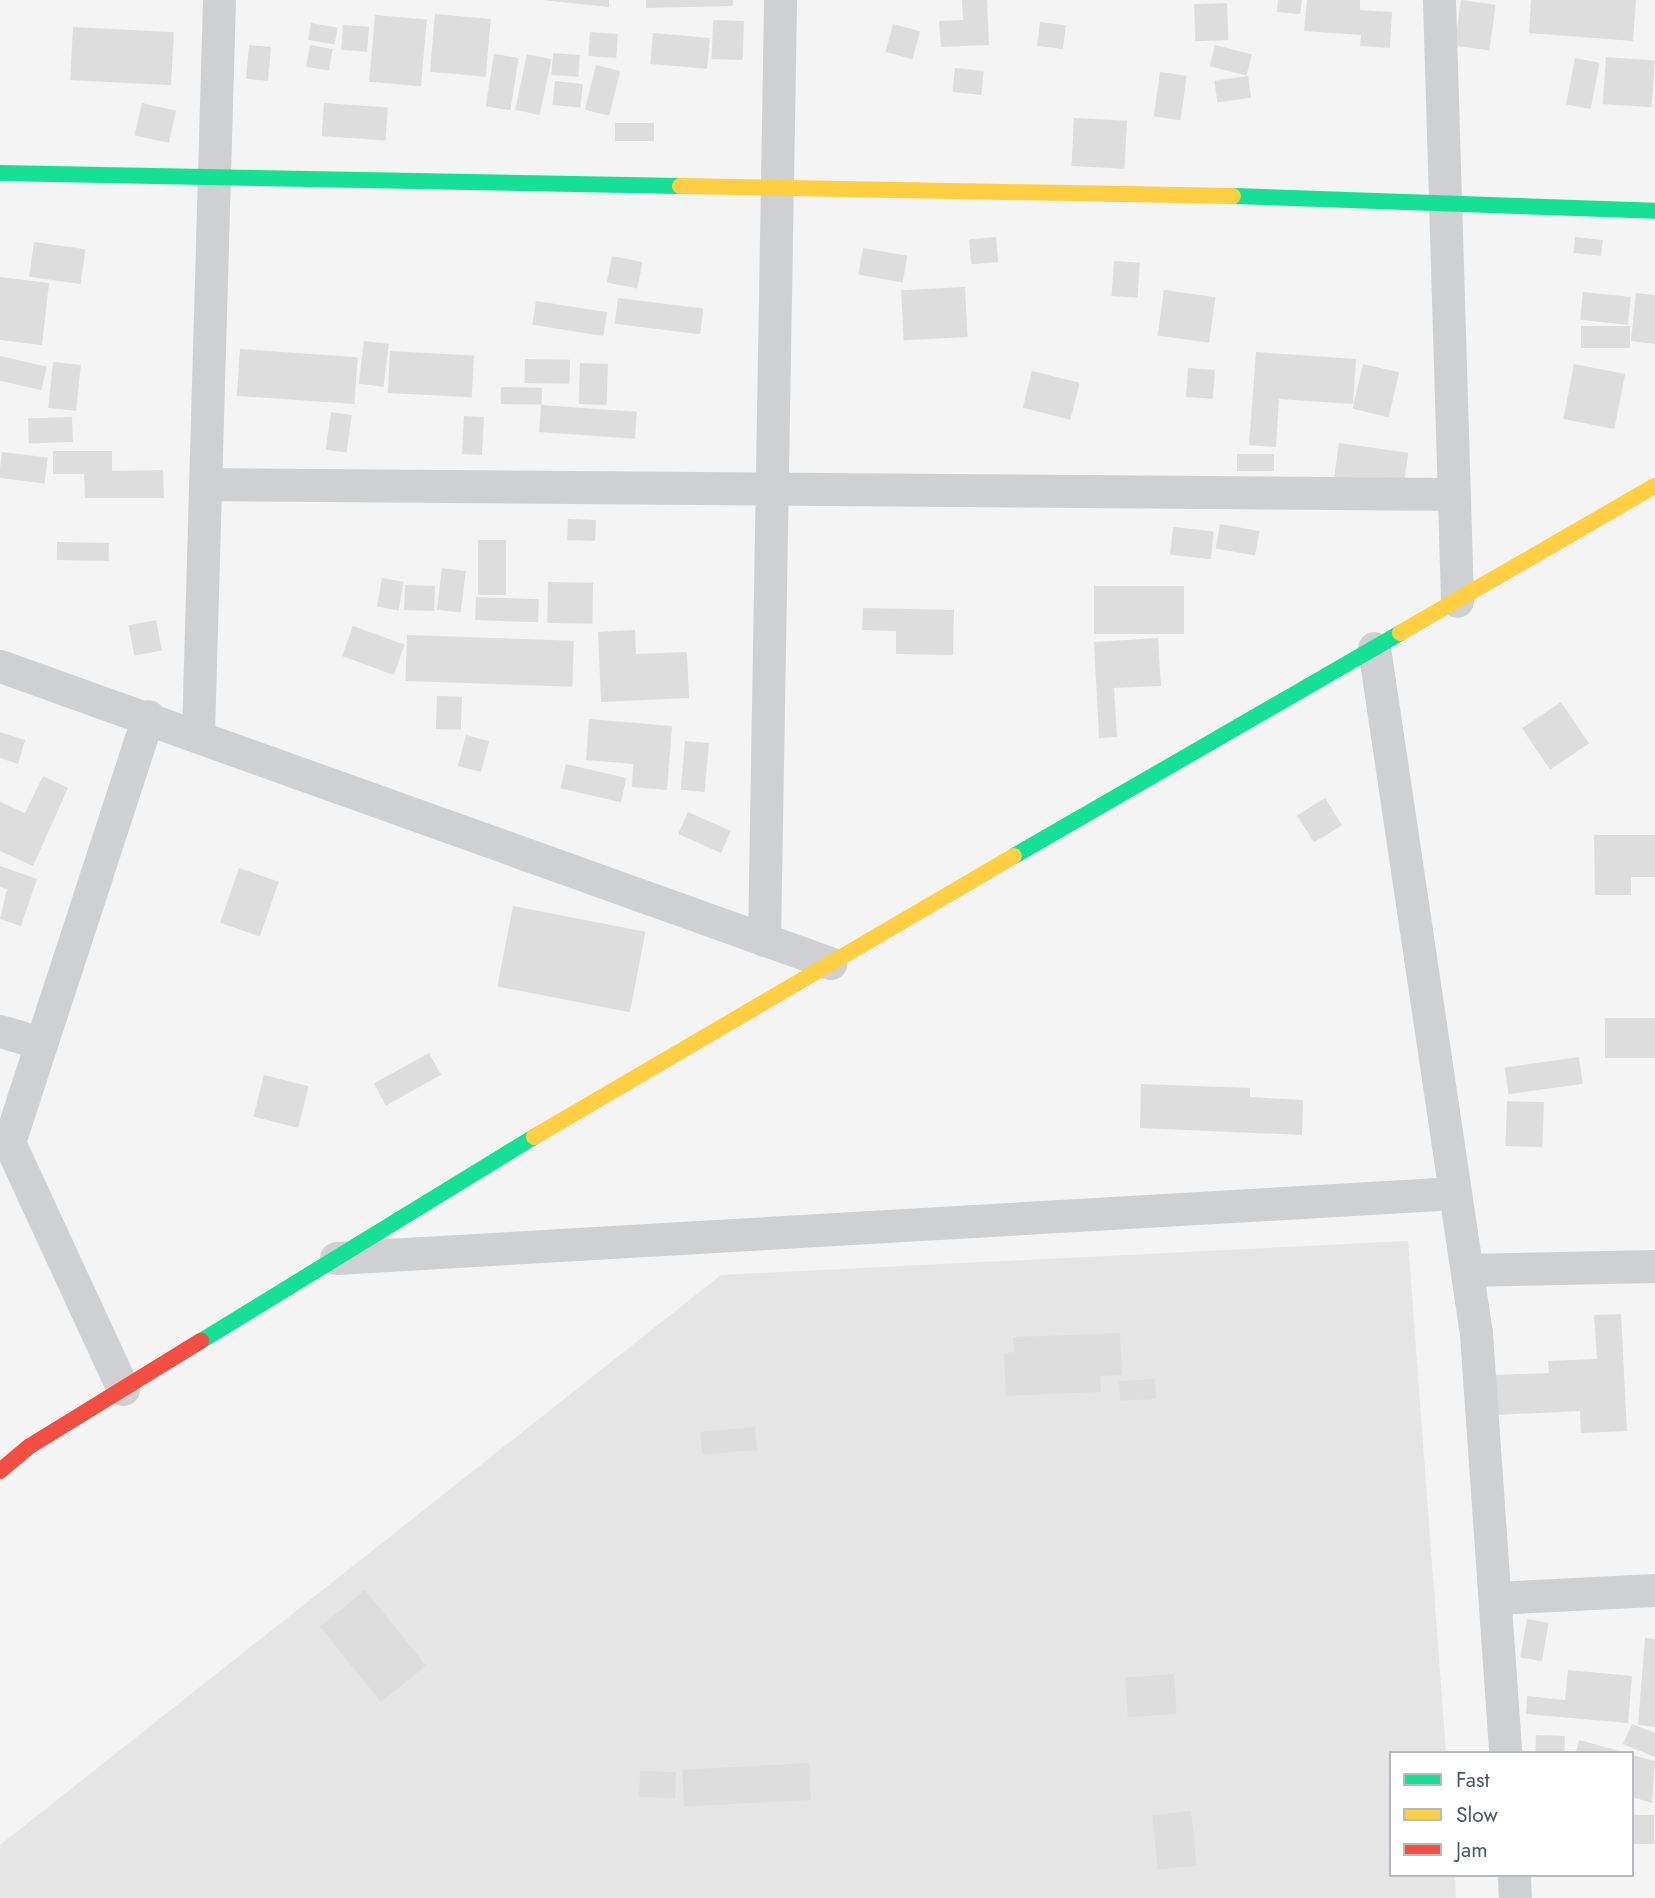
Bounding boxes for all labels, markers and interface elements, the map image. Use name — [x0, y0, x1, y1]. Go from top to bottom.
legend — [1389, 1751, 1634, 1877]
text: Fast — [1456, 1765, 1489, 1795]
text: Slow — [1456, 1800, 1498, 1830]
text: Jam — [1456, 1835, 1488, 1865]

